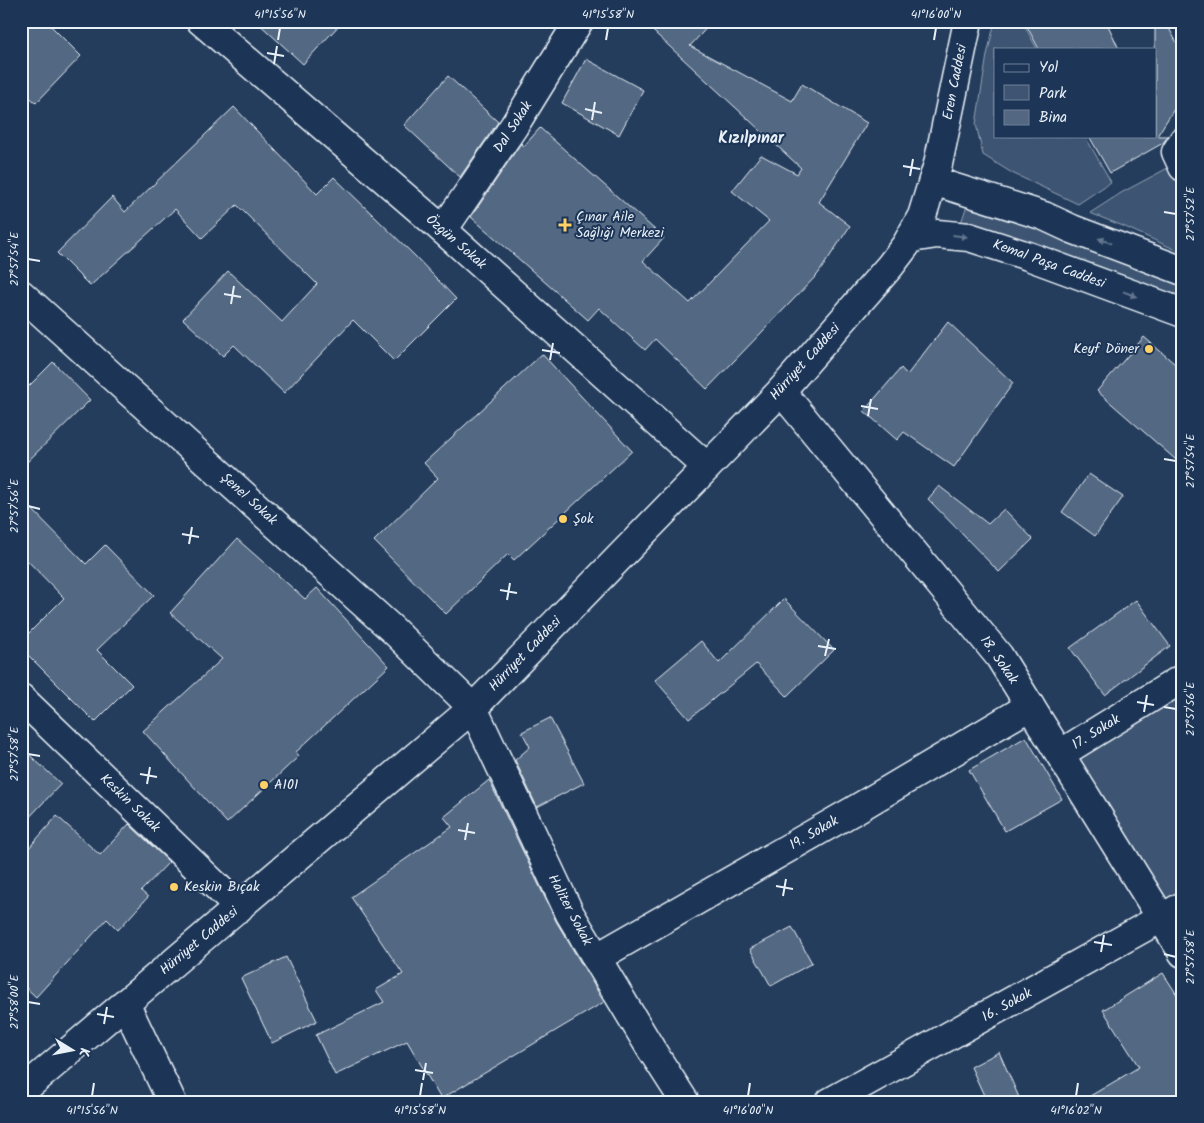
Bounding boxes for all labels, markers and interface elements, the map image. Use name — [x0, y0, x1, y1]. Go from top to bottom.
text: 41°15'56"N — [254, 5, 306, 24]
text: 41°15'58"N — [582, 5, 634, 24]
text: 41°16'00"N — [911, 5, 961, 24]
street label: Eren Caddesi — [937, 42, 973, 122]
legend — [994, 48, 1156, 138]
text: Yol — [1039, 56, 1058, 80]
text: Park — [1039, 82, 1067, 106]
street label: Dal Sokak — [488, 96, 538, 157]
text: Bina — [1039, 106, 1067, 130]
district label: Kızılpınar — [718, 126, 785, 151]
text: 27°57'52"E — [1181, 186, 1200, 241]
place label: Çınar Aile Sağlığı Merkezi — [576, 206, 665, 244]
street label: Özgün Sokak — [421, 209, 492, 275]
marker: Çınar Aile Sağlığı Merkezi — [558, 218, 572, 232]
text: 27°57'54"E — [5, 231, 24, 286]
one-way arrow — [952, 232, 968, 240]
street label: Kemal Paşa Caddesi — [990, 233, 1109, 295]
one-way arrow — [1097, 237, 1112, 244]
one-way arrow — [1123, 290, 1138, 298]
street label: Hürriyet Caddesi — [764, 318, 846, 405]
place label: Keyf Döner — [1073, 338, 1140, 360]
marker: Keyf Döner — [1143, 343, 1155, 355]
text: 27°57'54"E — [1181, 433, 1200, 488]
street label: Şenel Sokak — [216, 467, 283, 531]
text: 27°57'56"E — [5, 478, 24, 533]
place label: Şok — [573, 508, 594, 530]
marker: Şok — [557, 513, 569, 525]
street label: Hürriyet Caddesi — [483, 611, 567, 697]
street label: 18. Sokak — [974, 631, 1024, 689]
text: 27°57'56"E — [1181, 681, 1200, 736]
street label: 17. Sokak — [1068, 708, 1125, 755]
text: 27°57'58"E — [5, 726, 24, 781]
street label: Keskin Sokak — [95, 768, 166, 838]
place label: A101 — [274, 774, 298, 796]
marker: A101 — [258, 779, 270, 791]
street label: 19. Sokak — [785, 810, 843, 856]
street label: Haliter Sokak — [542, 870, 598, 950]
place label: Keskin Bıçak — [184, 876, 260, 898]
marker: Keskin Bıçak — [168, 881, 180, 893]
street label: Hürriyet Caddesi — [155, 901, 244, 981]
text: 27°57'58"E — [1181, 929, 1200, 984]
text: 27°58'00"E — [5, 974, 24, 1029]
street label: 16. Sokak — [978, 982, 1037, 1028]
north arrow — [48, 1026, 98, 1076]
text: K — [72, 1046, 95, 1059]
text: 41°15'56"N — [66, 1101, 118, 1120]
text: 41°15'58"N — [394, 1101, 446, 1120]
text: 41°16'00"N — [723, 1101, 773, 1120]
text: 41°16'02"N — [1050, 1101, 1102, 1120]

